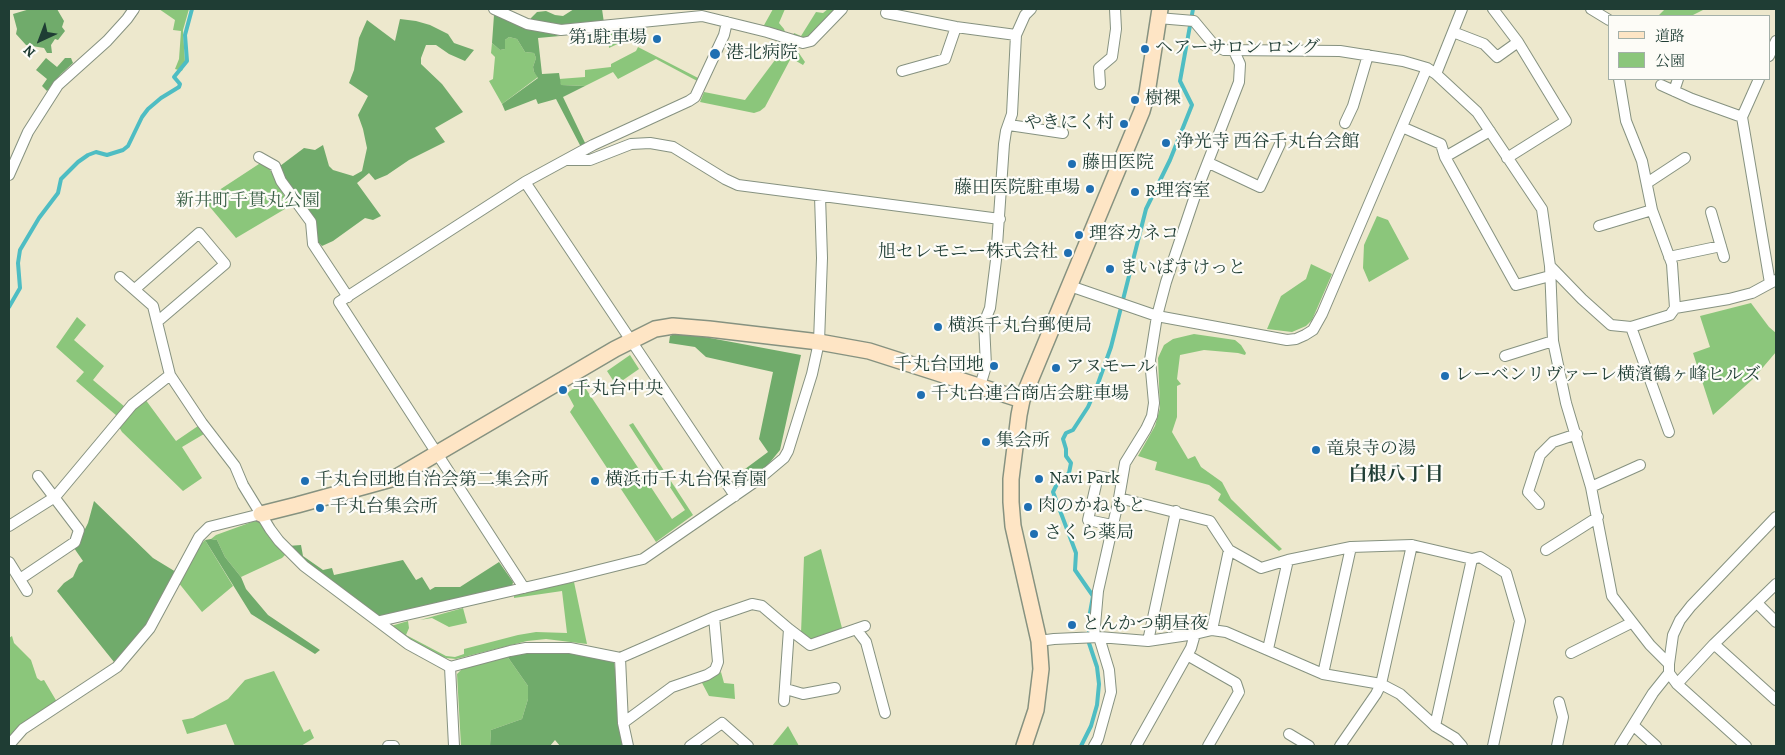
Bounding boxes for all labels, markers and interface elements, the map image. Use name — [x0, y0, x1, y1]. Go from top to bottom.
north arrow — [15, 15, 65, 65]
legend — [1608, 15, 1770, 80]
text: 道路 — [1655, 26, 1685, 46]
place label: 第1駐車場 — [569, 28, 647, 50]
marker: 第1駐車場 — [651, 33, 663, 45]
place label: ヘアーサロン ロング — [1155, 38, 1320, 60]
text: N — [19, 41, 40, 62]
place label: 港北病院 — [726, 43, 798, 65]
marker: ヘアーサロン ロング — [1139, 43, 1151, 55]
marker: 港北病院 — [708, 47, 722, 61]
text: 公園 — [1655, 51, 1685, 71]
place label: 樹裸 — [1145, 89, 1181, 111]
marker: 樹裸 — [1129, 94, 1141, 106]
place label: やきにく村 — [1024, 113, 1114, 135]
marker: やきにく村 — [1118, 118, 1130, 130]
place label: 浄光寺 西谷千丸台会館 — [1176, 132, 1360, 154]
marker: 浄光寺 西谷千丸台会館 — [1160, 137, 1172, 149]
place label: 藤田医院 — [1082, 153, 1154, 175]
marker: 藤田医院 — [1066, 158, 1078, 170]
place label: 藤田医院駐車場 — [954, 178, 1080, 200]
place label: R理容室 — [1145, 181, 1210, 203]
marker: 藤田医院駐車場 — [1084, 183, 1096, 195]
marker: R理容室 — [1129, 186, 1141, 198]
park label: 新井町千貫丸公園 — [176, 191, 320, 213]
place label: 理容カネコ — [1089, 224, 1179, 246]
marker: 理容カネコ — [1073, 229, 1085, 241]
place label: 旭セレモニー株式会社 — [878, 242, 1058, 264]
marker: 旭セレモニー株式会社 — [1062, 247, 1074, 259]
place label: まいばすけっと — [1120, 258, 1246, 280]
marker: まいばすけっと — [1104, 263, 1116, 275]
place label: 横浜千丸台郵便局 — [948, 316, 1092, 338]
marker: 横浜千丸台郵便局 — [932, 321, 944, 333]
place label: 千丸台団地 — [894, 355, 984, 377]
place label: アヌモール — [1066, 357, 1155, 379]
marker: 千丸台団地 — [988, 360, 1000, 372]
marker: アヌモール — [1050, 362, 1062, 374]
place label: レーベンリヴァーレ横濱鶴ヶ峰ヒルズ — [1455, 365, 1761, 387]
marker: レーベンリヴァーレ横濱鶴ヶ峰ヒルズ — [1439, 370, 1451, 382]
place label: 千丸台中央 — [573, 379, 663, 401]
marker: 千丸台中央 — [557, 384, 569, 396]
place label: 千丸台連合商店会駐車場 — [931, 384, 1129, 406]
marker: 千丸台連合商店会駐車場 — [915, 389, 927, 401]
place label: 集会所 — [996, 431, 1050, 453]
marker: 集会所 — [980, 436, 992, 448]
place label: 竜泉寺の湯 — [1326, 439, 1416, 461]
marker: 竜泉寺の湯 — [1310, 444, 1322, 456]
district label: 白根八丁目 — [1349, 464, 1443, 486]
place label: Navi Park — [1049, 468, 1120, 490]
place label: 千丸台団地自治会第二集会所 — [315, 470, 549, 492]
place label: 横浜市千丸台保育園 — [605, 470, 767, 492]
marker: Navi Park — [1033, 473, 1045, 485]
marker: 千丸台団地自治会第二集会所 — [299, 475, 311, 487]
marker: 横浜市千丸台保育園 — [589, 475, 601, 487]
place label: 肉のかねもと — [1038, 496, 1146, 518]
place label: 千丸台集会所 — [330, 497, 438, 519]
marker: 肉のかねもと — [1022, 501, 1034, 513]
marker: 千丸台集会所 — [314, 502, 326, 514]
place label: さくら薬局 — [1044, 523, 1134, 545]
marker: さくら薬局 — [1028, 528, 1040, 540]
place label: とんかつ朝昼夜 — [1082, 614, 1208, 636]
marker: とんかつ朝昼夜 — [1066, 619, 1078, 631]

